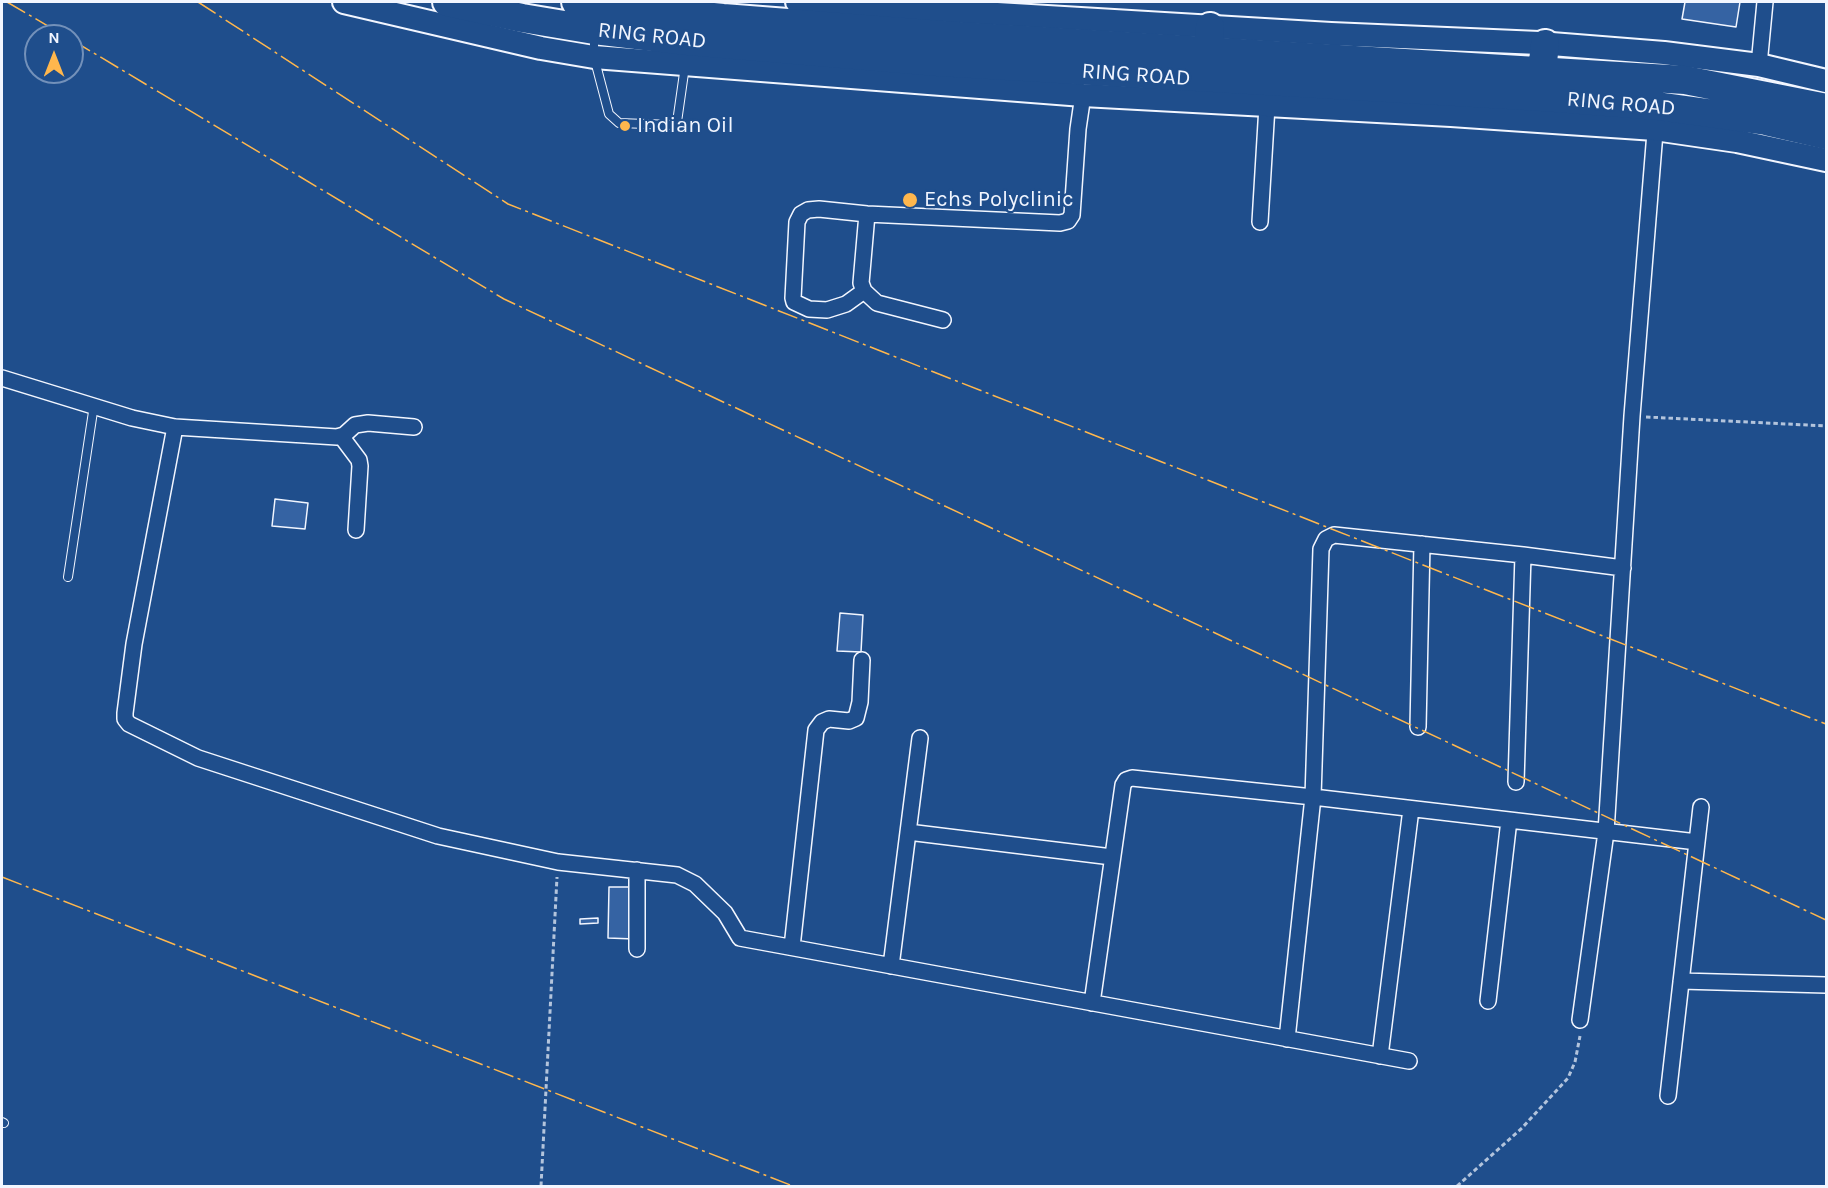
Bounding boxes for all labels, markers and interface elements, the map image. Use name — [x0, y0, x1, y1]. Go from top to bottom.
street label: RING ROAD — [596, 17, 708, 55]
north arrow — [24, 24, 84, 84]
text: N — [48, 28, 60, 47]
street label: RING ROAD — [1081, 58, 1191, 92]
street label: RING ROAD — [1566, 86, 1676, 122]
place label: Indian Oil — [637, 113, 734, 139]
marker: Indian Oil — [618, 119, 632, 133]
place label: Echs Polyclinic — [924, 187, 1074, 213]
marker: Echs Polyclinic — [901, 191, 919, 209]

